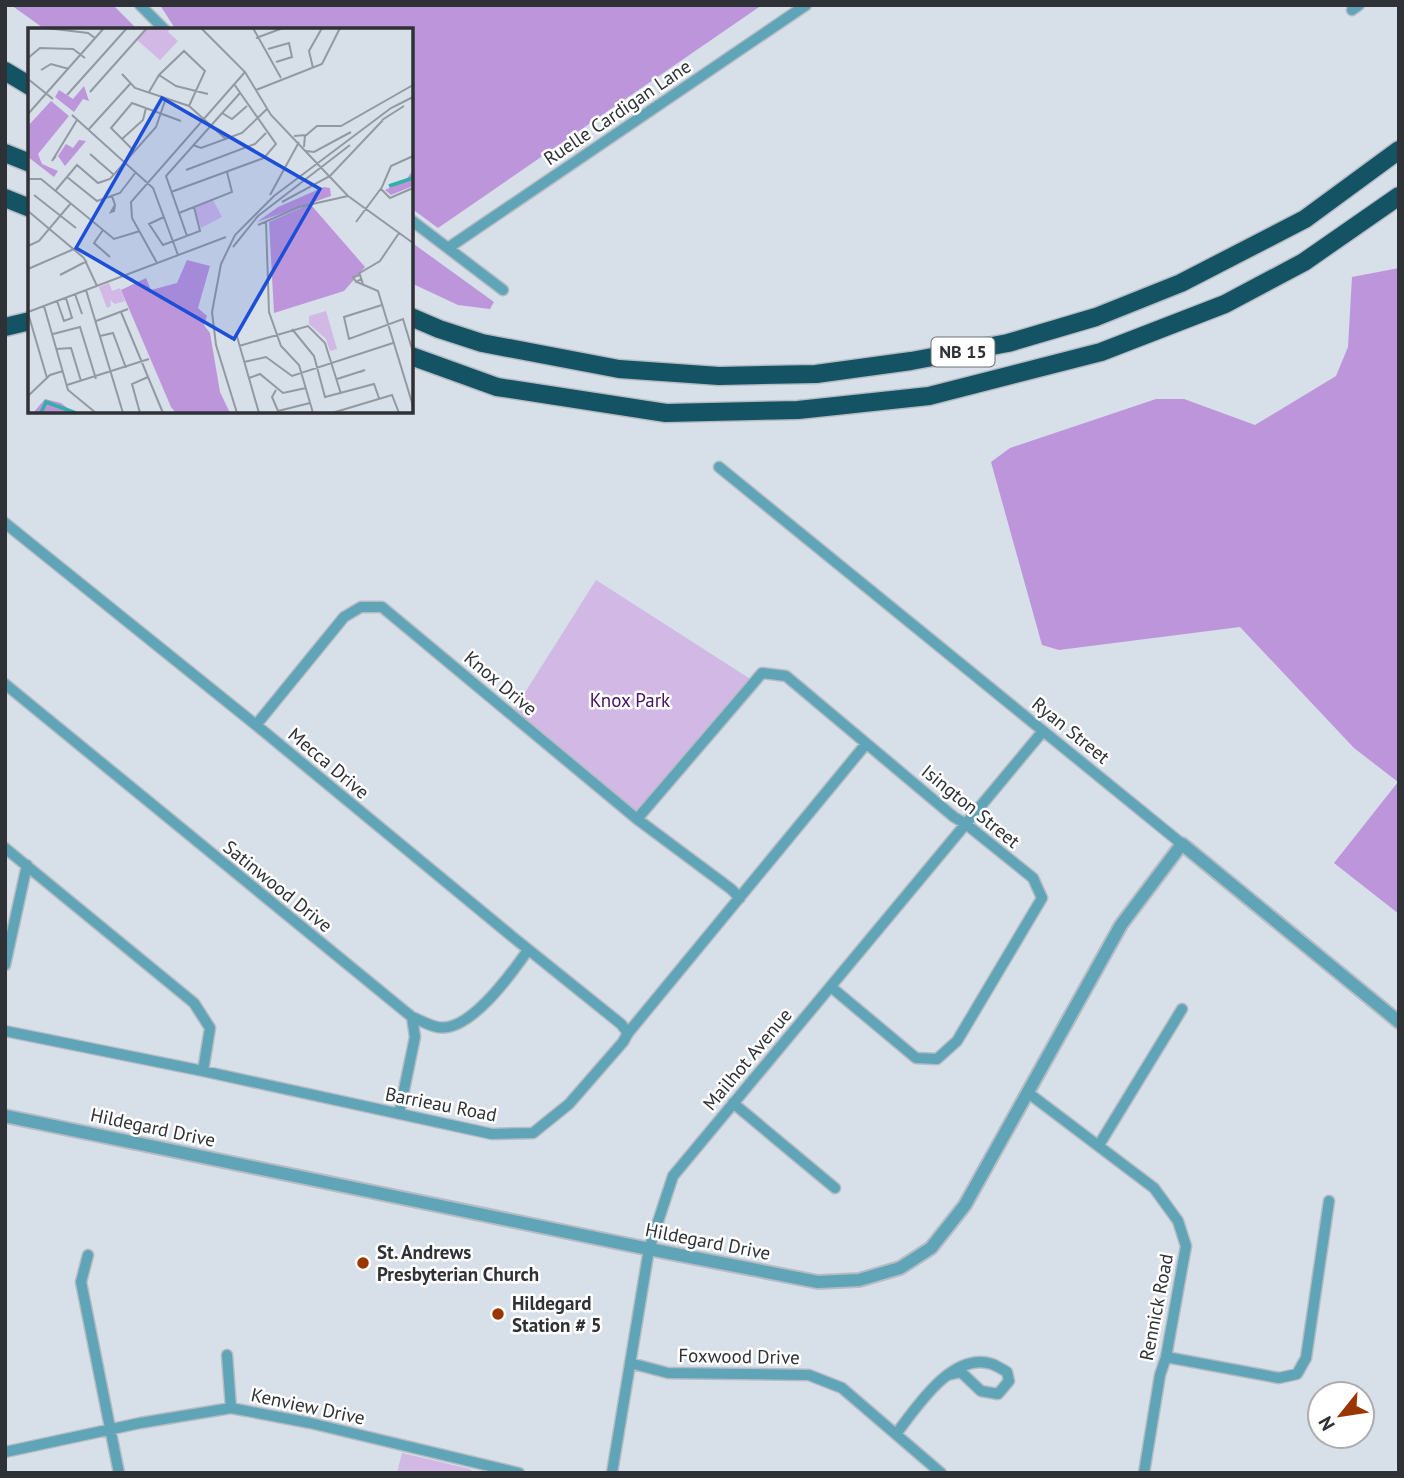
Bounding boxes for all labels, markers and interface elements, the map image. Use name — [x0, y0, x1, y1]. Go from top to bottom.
inset map — [28, 28, 413, 413]
street label: Ruelle Cardigan Lane — [539, 54, 695, 170]
road number: NB 15 — [932, 338, 995, 366]
street label: Knox Drive — [460, 646, 542, 720]
park label: Knox Park — [590, 688, 670, 712]
street label: Ryan Street — [1027, 691, 1115, 769]
street label: Mecca Drive — [284, 722, 374, 804]
street label: Isington Street — [917, 759, 1025, 853]
street label: Satinwood Drive — [219, 835, 337, 937]
street label: Mailhot Avenue — [697, 1003, 797, 1115]
street label: Barrieau Road — [383, 1081, 499, 1127]
street label: Hildegard Drive — [88, 1102, 218, 1152]
street label: Hildegard Drive — [643, 1217, 773, 1265]
place label: St. Andrews Presbyterian Church — [377, 1240, 539, 1286]
street label: Rennick Road — [1134, 1252, 1178, 1362]
marker: St. Andrews Presbyterian Church — [355, 1255, 371, 1271]
place label: Hildegard Station # 5 — [512, 1291, 602, 1337]
marker: Hildegard Station # 5 — [490, 1306, 506, 1322]
street label: Foxwood Drive — [678, 1343, 800, 1369]
north arrow — [1306, 1380, 1376, 1450]
street label: Kenview Drive — [249, 1382, 367, 1430]
text: N — [1313, 1412, 1340, 1435]

